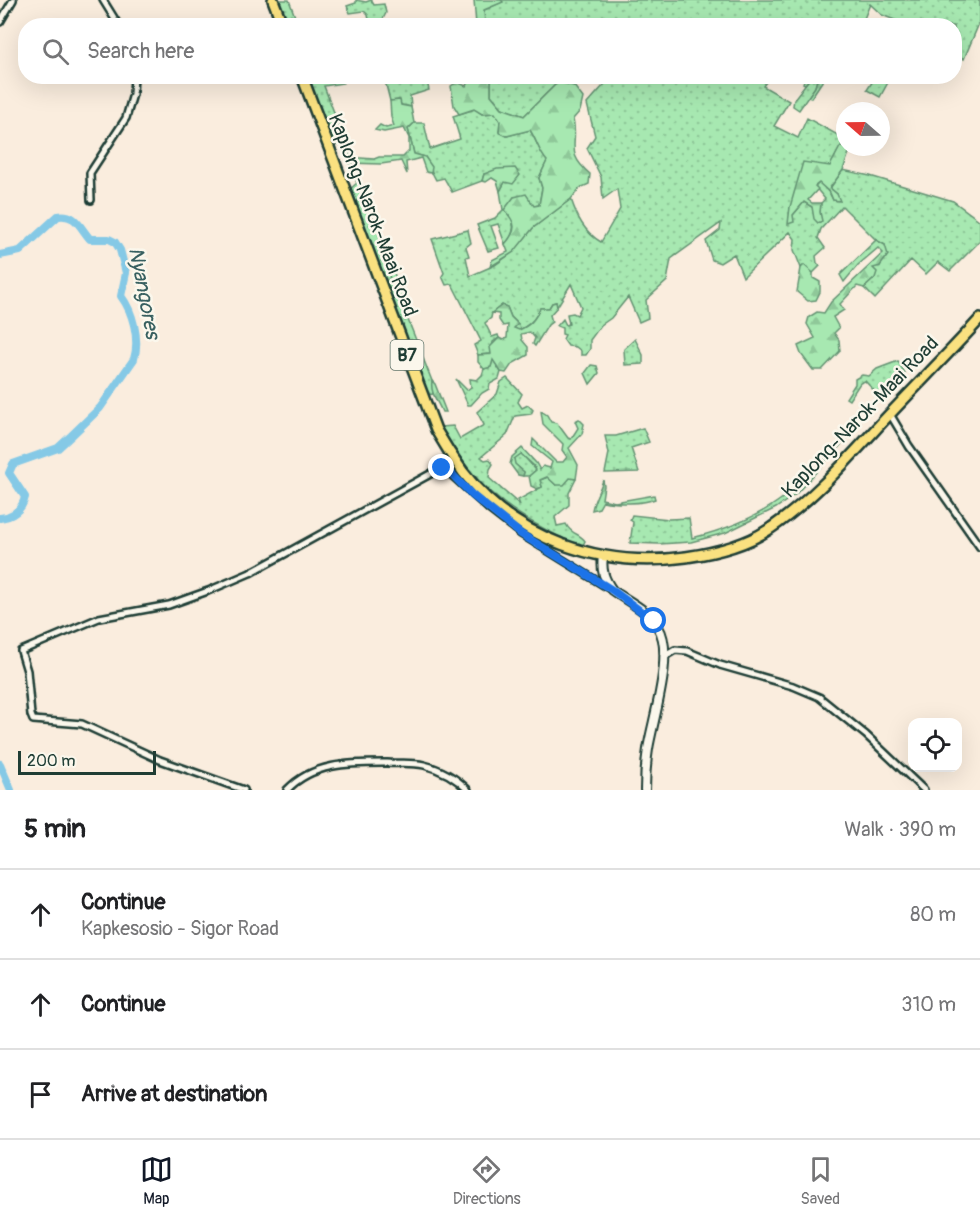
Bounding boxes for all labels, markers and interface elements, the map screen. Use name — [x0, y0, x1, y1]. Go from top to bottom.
search box — [18, 18, 962, 84]
icon: search — [39, 35, 72, 68]
text: Search here — [87, 37, 194, 65]
north arrow — [836, 102, 890, 156]
street label: Kaplong-Narok-Maai Road — [323, 110, 423, 320]
water label: Nyangores — [122, 245, 167, 344]
street label: Kaplong-Narok-Maai Road — [776, 331, 944, 503]
road number: B7 — [390, 340, 424, 370]
route end — [428, 454, 454, 480]
route start — [640, 607, 666, 633]
map controls — [908, 718, 962, 772]
button: locate — [908, 718, 962, 772]
scale bar — [18, 748, 156, 776]
text: 200 m — [27, 751, 75, 771]
text: 5 min — [24, 813, 86, 845]
text: Walk · 390 m — [844, 817, 956, 842]
text: Continue — [81, 888, 165, 916]
icon: ahead — [24, 898, 57, 931]
text: 80 m — [910, 902, 956, 927]
text: Kapkesosio - Sigor Road — [81, 916, 279, 941]
icon: ahead — [24, 988, 57, 1021]
text: Continue — [81, 990, 165, 1018]
text: 310 m — [901, 992, 956, 1017]
icon: arrive — [24, 1078, 57, 1111]
text: Arrive at destination — [81, 1080, 267, 1108]
tab: Map — [140, 1153, 173, 1209]
tab: Directions — [453, 1153, 521, 1209]
tab: Saved — [800, 1153, 840, 1209]

